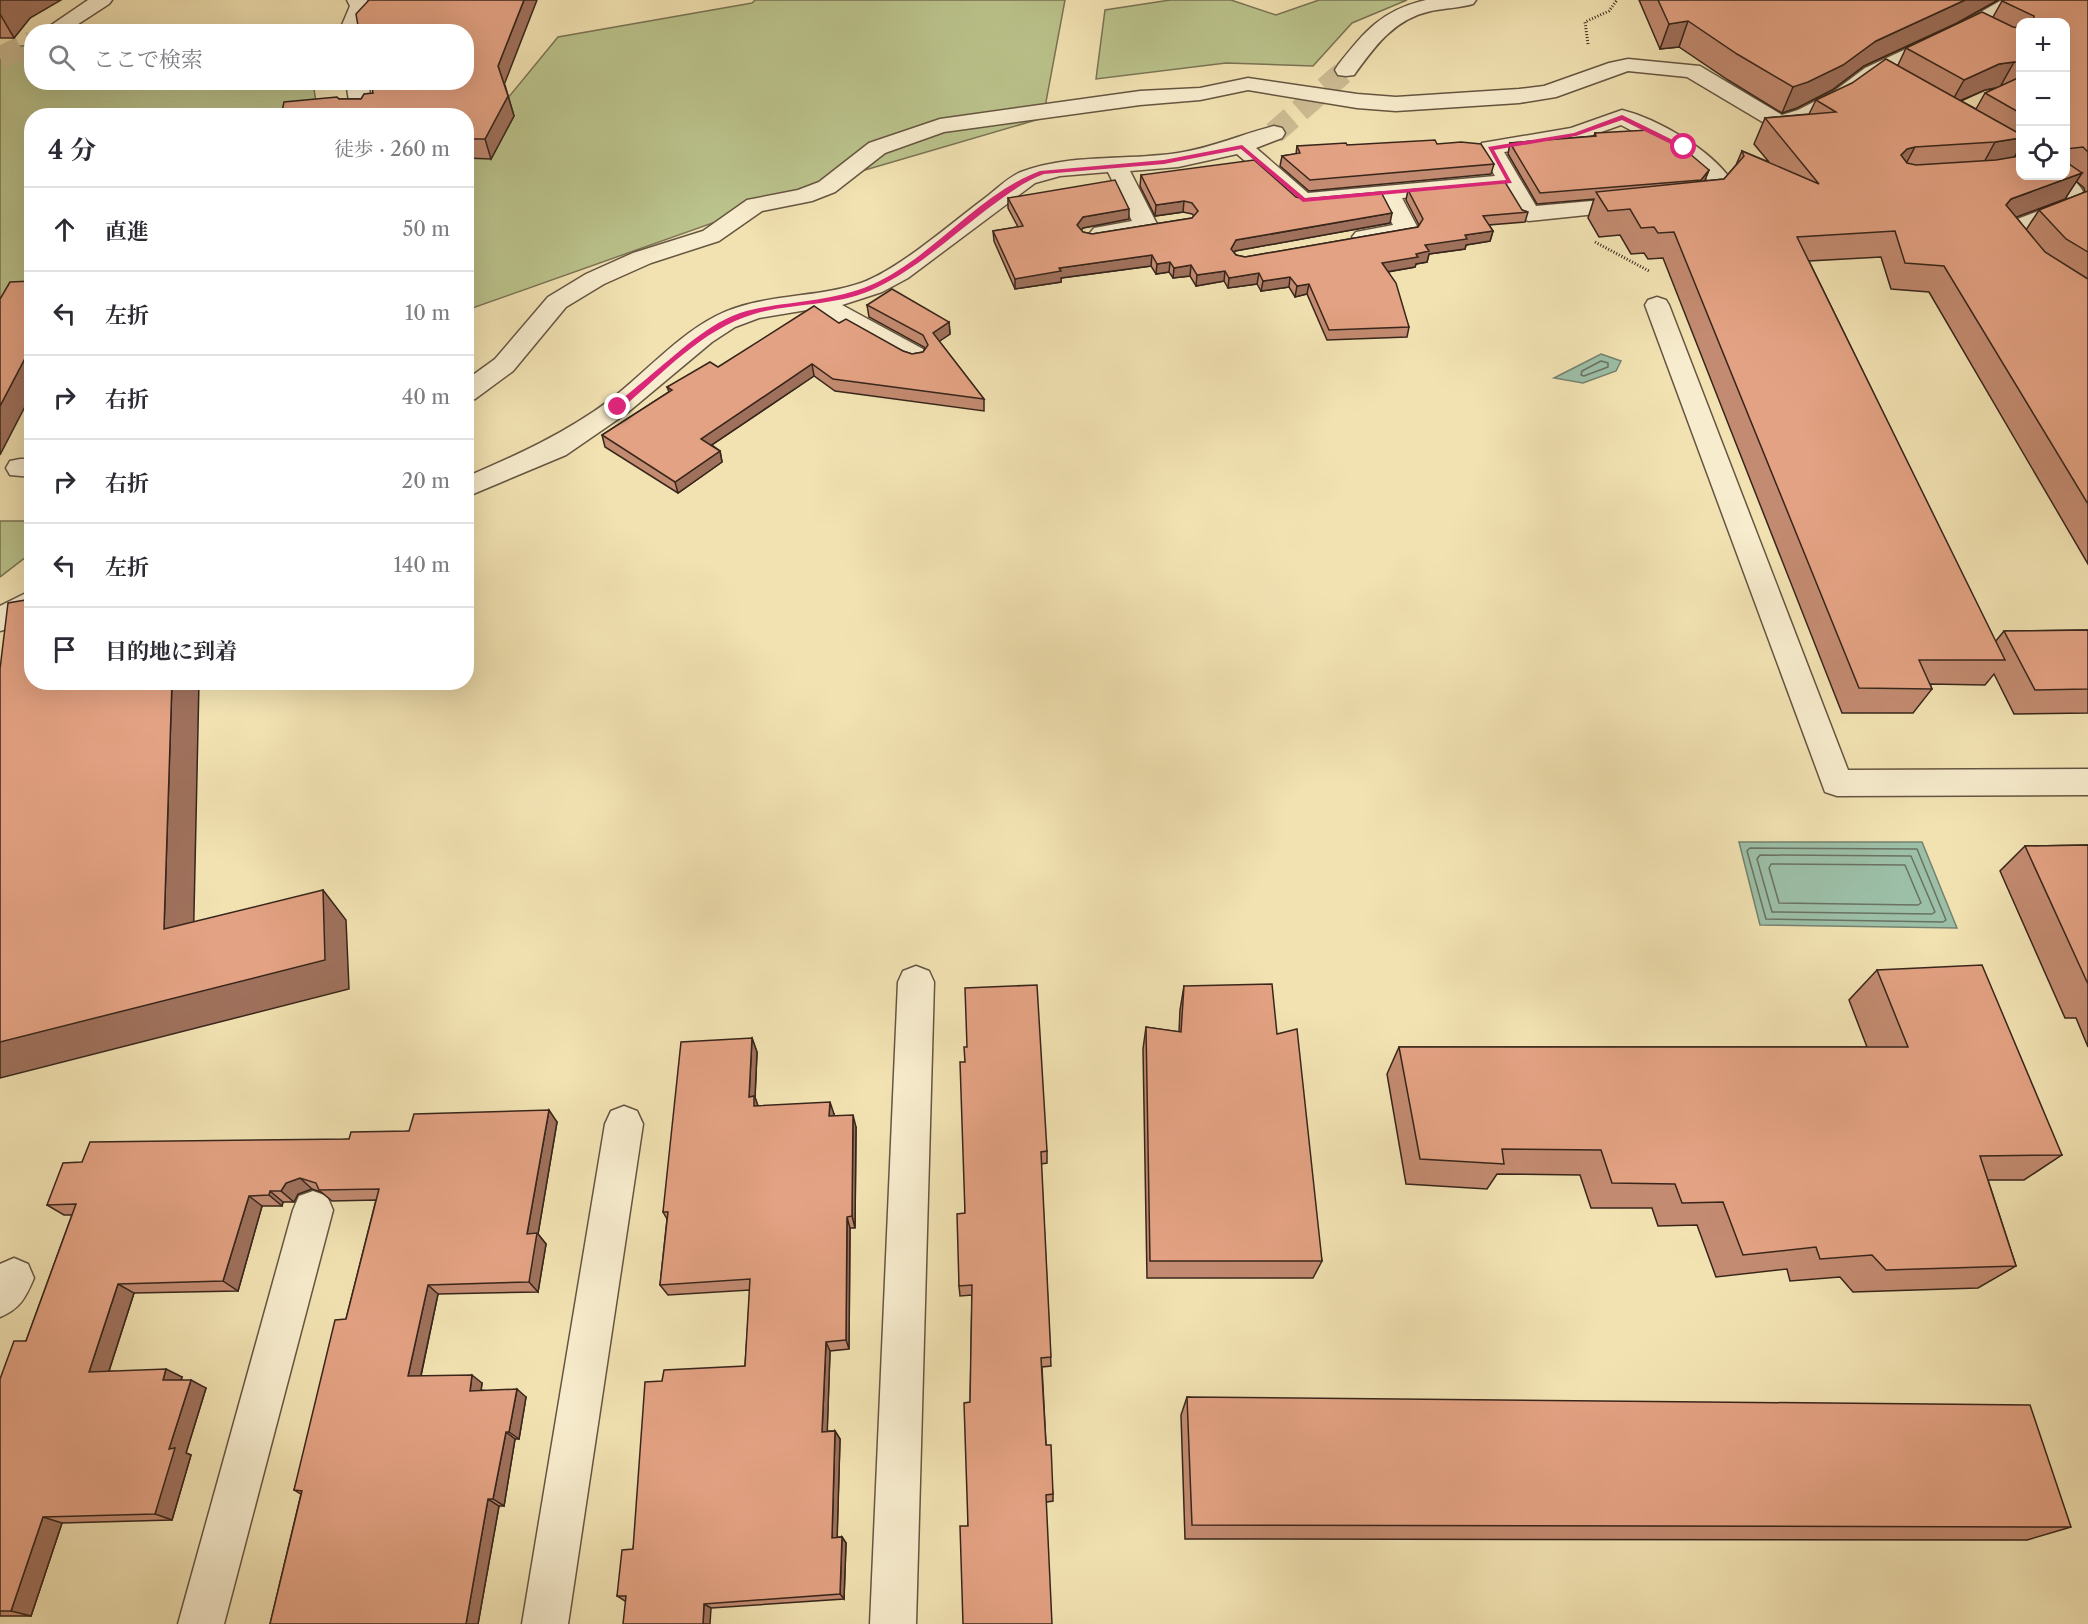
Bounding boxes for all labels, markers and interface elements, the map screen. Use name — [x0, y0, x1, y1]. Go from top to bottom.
map controls — [2016, 18, 2070, 180]
button: + — [2016, 18, 2070, 72]
search box — [24, 24, 474, 90]
icon: search — [45, 41, 78, 74]
text: ここで検索 — [93, 46, 203, 73]
button: − — [2016, 72, 2070, 126]
button: locate — [2016, 126, 2070, 180]
route start — [1670, 133, 1696, 159]
text: 4 分 — [48, 134, 96, 166]
text: 徒歩 · 260 m — [334, 137, 450, 161]
icon: ahead — [48, 213, 81, 246]
text: 50 m — [403, 217, 450, 241]
text: 直進 — [105, 218, 149, 245]
icon: left — [48, 297, 81, 330]
text: 10 m — [405, 301, 450, 325]
text: 左折 — [105, 302, 149, 329]
icon: right — [48, 381, 81, 414]
text: 40 m — [402, 385, 450, 409]
text: 右折 — [105, 386, 149, 413]
route end — [604, 393, 630, 419]
icon: right — [48, 465, 81, 498]
text: 20 m — [402, 469, 450, 493]
text: 右折 — [105, 470, 149, 497]
icon: left — [48, 549, 81, 582]
text: 140 m — [393, 553, 450, 577]
text: 左折 — [105, 554, 149, 581]
icon: arrive — [48, 633, 81, 666]
text: 目的地に到着 — [105, 638, 237, 665]

